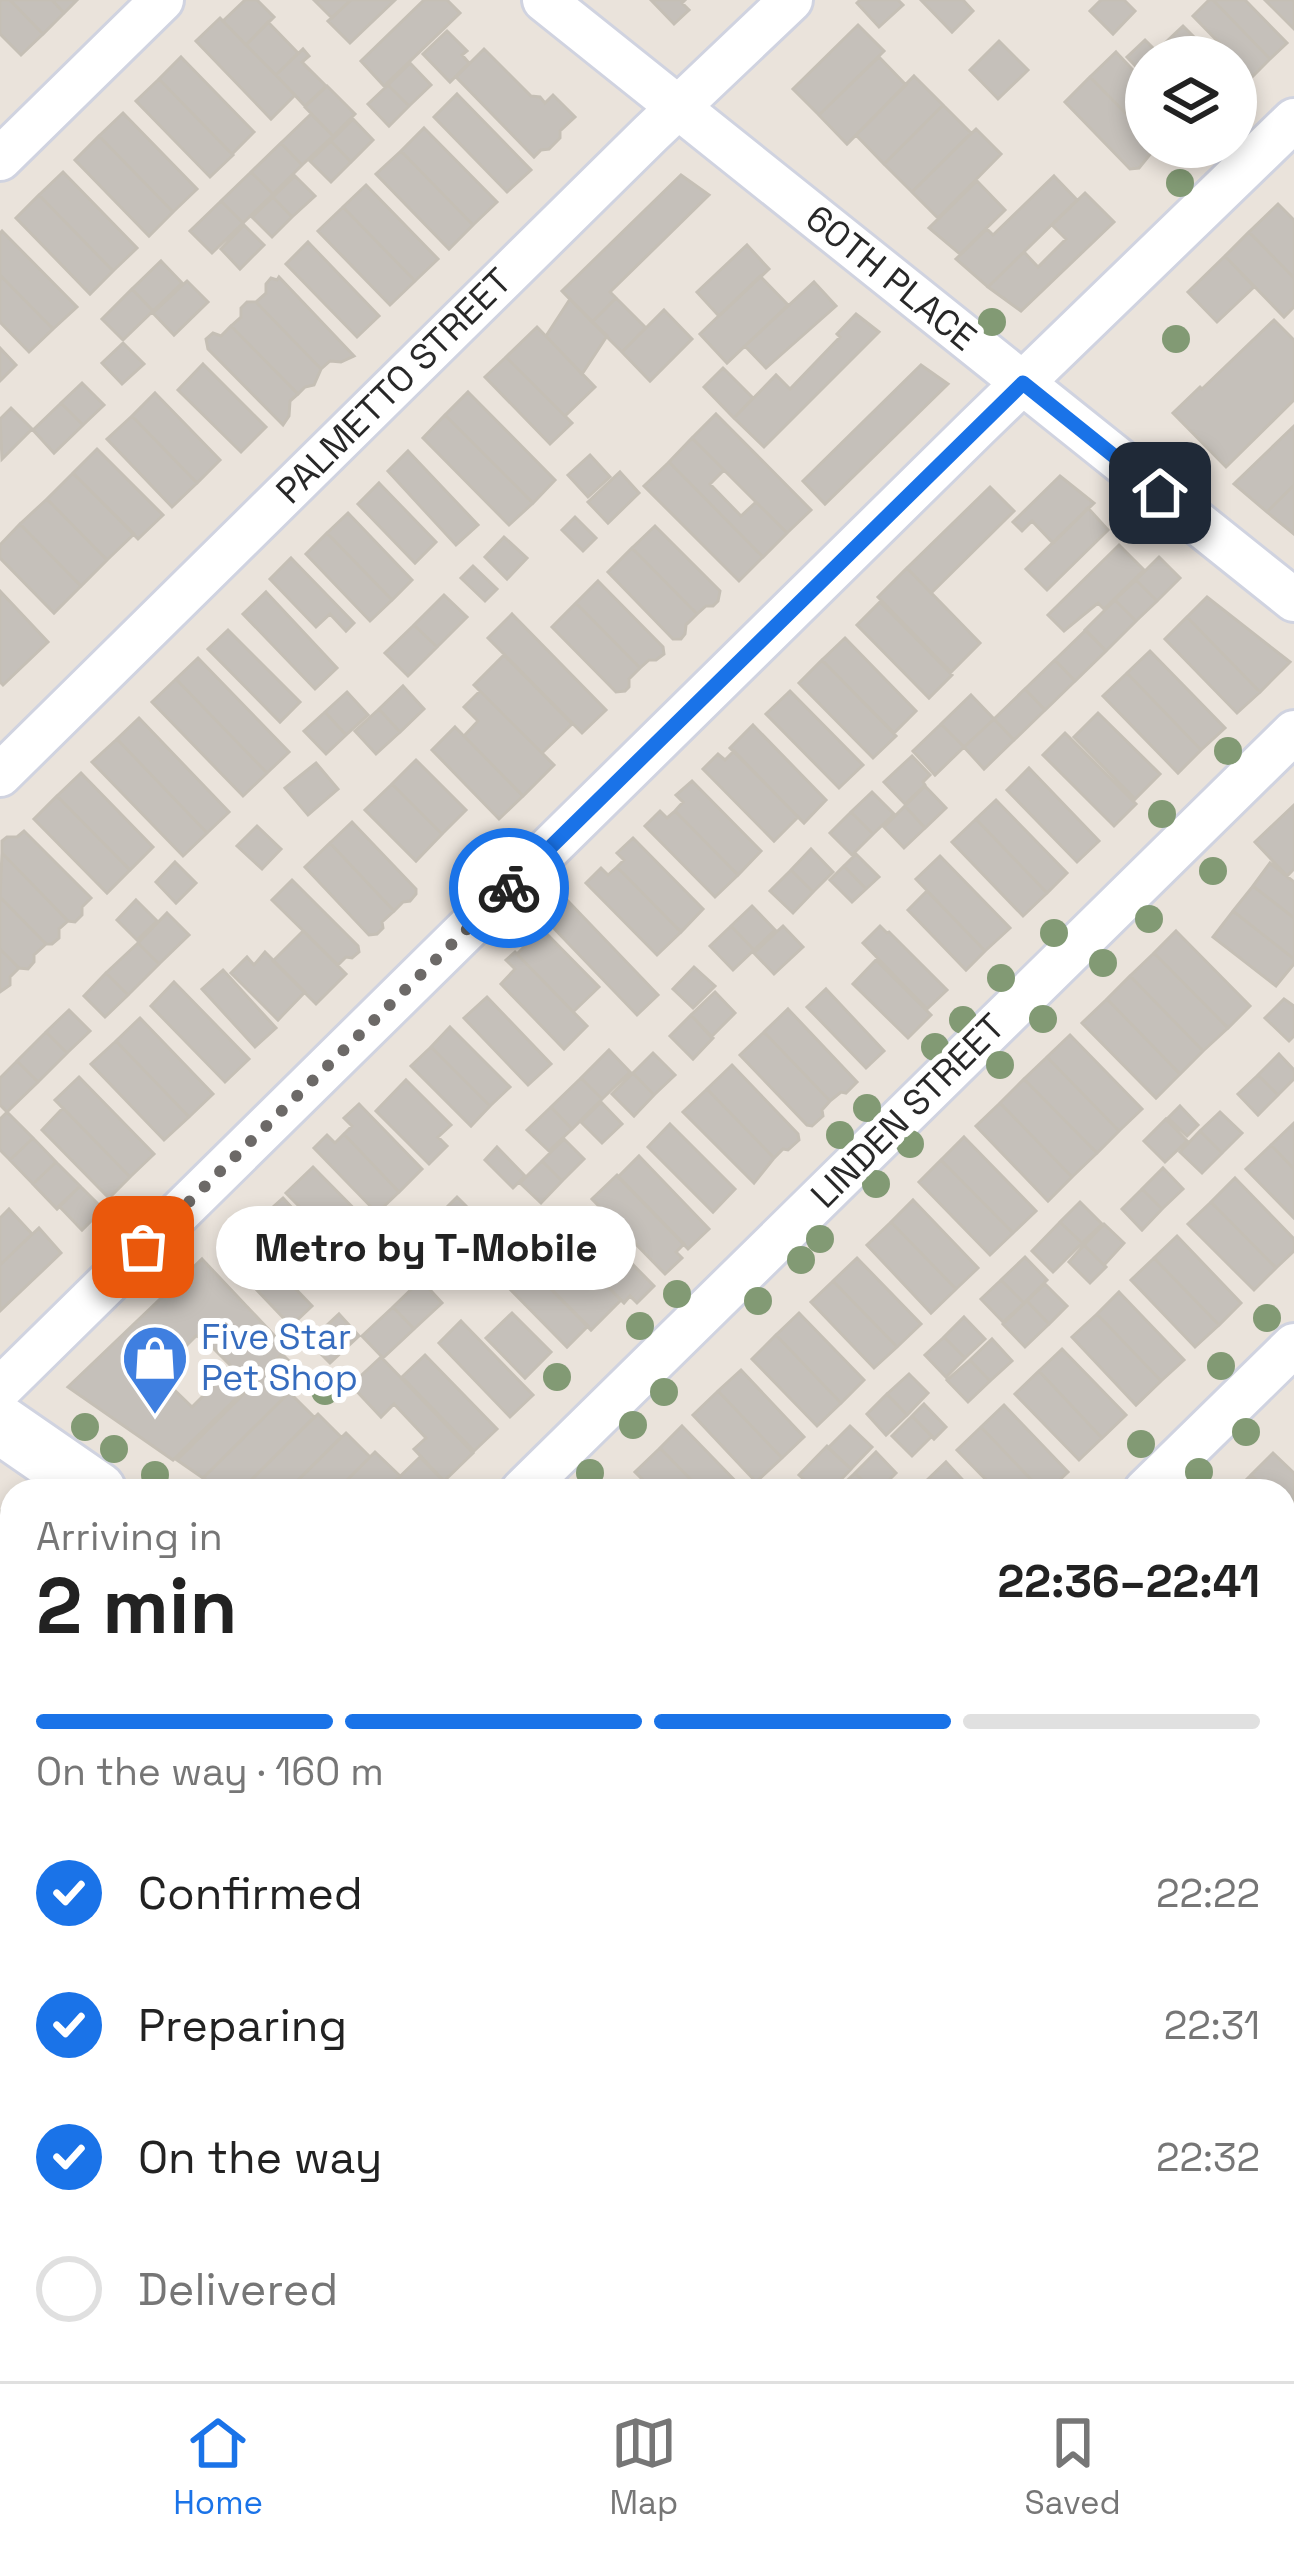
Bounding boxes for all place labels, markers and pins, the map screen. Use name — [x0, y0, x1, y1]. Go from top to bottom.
pin — [1109, 442, 1211, 544]
pin — [92, 1196, 194, 1298]
callout: Metro by T-Mobile — [215, 1205, 635, 1289]
place label: Five Star Pet Shop — [201, 1314, 358, 1401]
shop icon: Five Star Pet Shop — [120, 1323, 190, 1417]

